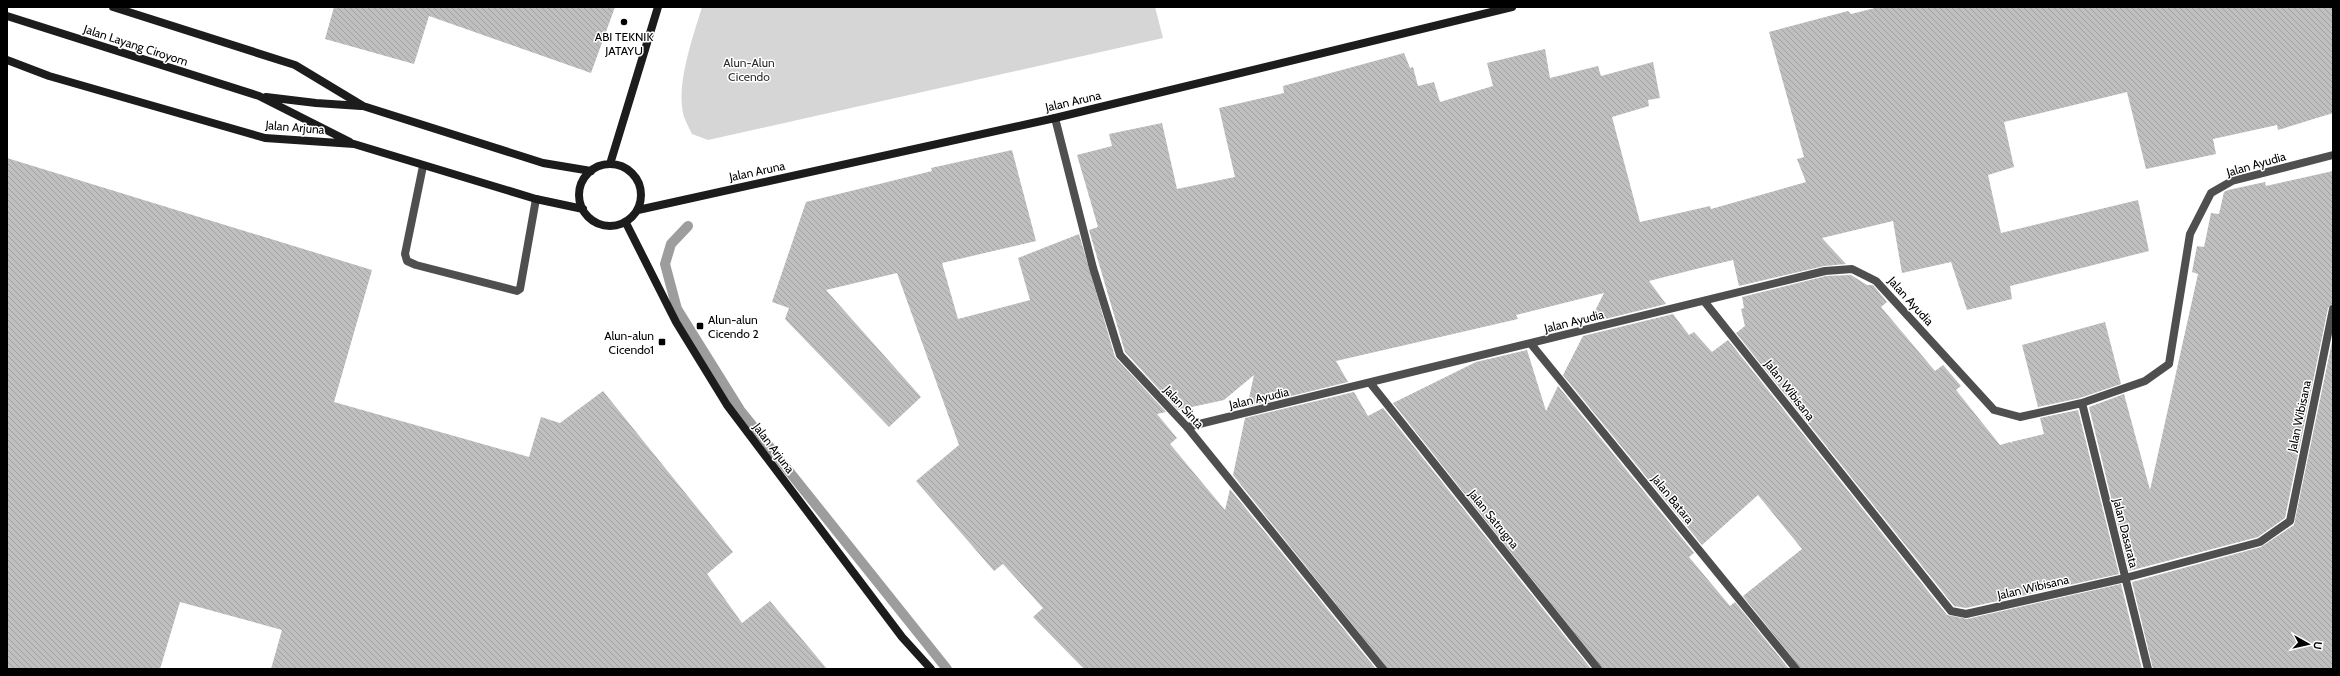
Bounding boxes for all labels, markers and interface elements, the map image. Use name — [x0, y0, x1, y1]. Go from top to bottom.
marker: ABI TEKNIK JATAYU — [619, 17, 629, 27]
street label: Jalan Layang Ciroyom — [81, 21, 190, 69]
place label: ABI TEKNIK JATAYU — [595, 29, 653, 58]
park label: Alun-Alun Cicendo — [723, 55, 775, 84]
street label: Jalan Aruna — [1043, 87, 1103, 115]
street label: Jalan Arjuna — [264, 117, 325, 137]
street label: Jalan Ayudia — [2224, 148, 2288, 180]
street label: Jalan Aruna — [727, 158, 786, 184]
street label: Jalan Ayudia — [1884, 273, 1937, 329]
street label: Jalan Ayudia — [1542, 306, 1606, 336]
place label: Alun-alun Cicendo 2 — [708, 312, 759, 341]
marker: Alun-alun Cicendo 2 — [695, 321, 705, 331]
place label: Alun-alun Cicendo1 — [604, 328, 654, 357]
marker: Alun-alun Cicendo1 — [657, 337, 667, 347]
street label: Jalan Wibisana — [1761, 356, 1819, 424]
street label: Jalan Wibisana — [2284, 379, 2314, 454]
street label: Jalan Sinta — [1160, 382, 1207, 432]
street label: Jalan Ayudia — [1227, 384, 1291, 412]
street label: Jalan Arjuna — [750, 419, 798, 476]
street label: Jalan Batara — [1648, 471, 1697, 527]
street label: Jalan Satrugna — [1465, 486, 1523, 552]
street label: Jalan Dasarata — [2110, 496, 2142, 569]
street label: Jalan Wibisana — [1995, 571, 2070, 603]
north arrow — [2288, 624, 2328, 664]
text: U — [2310, 641, 2325, 650]

